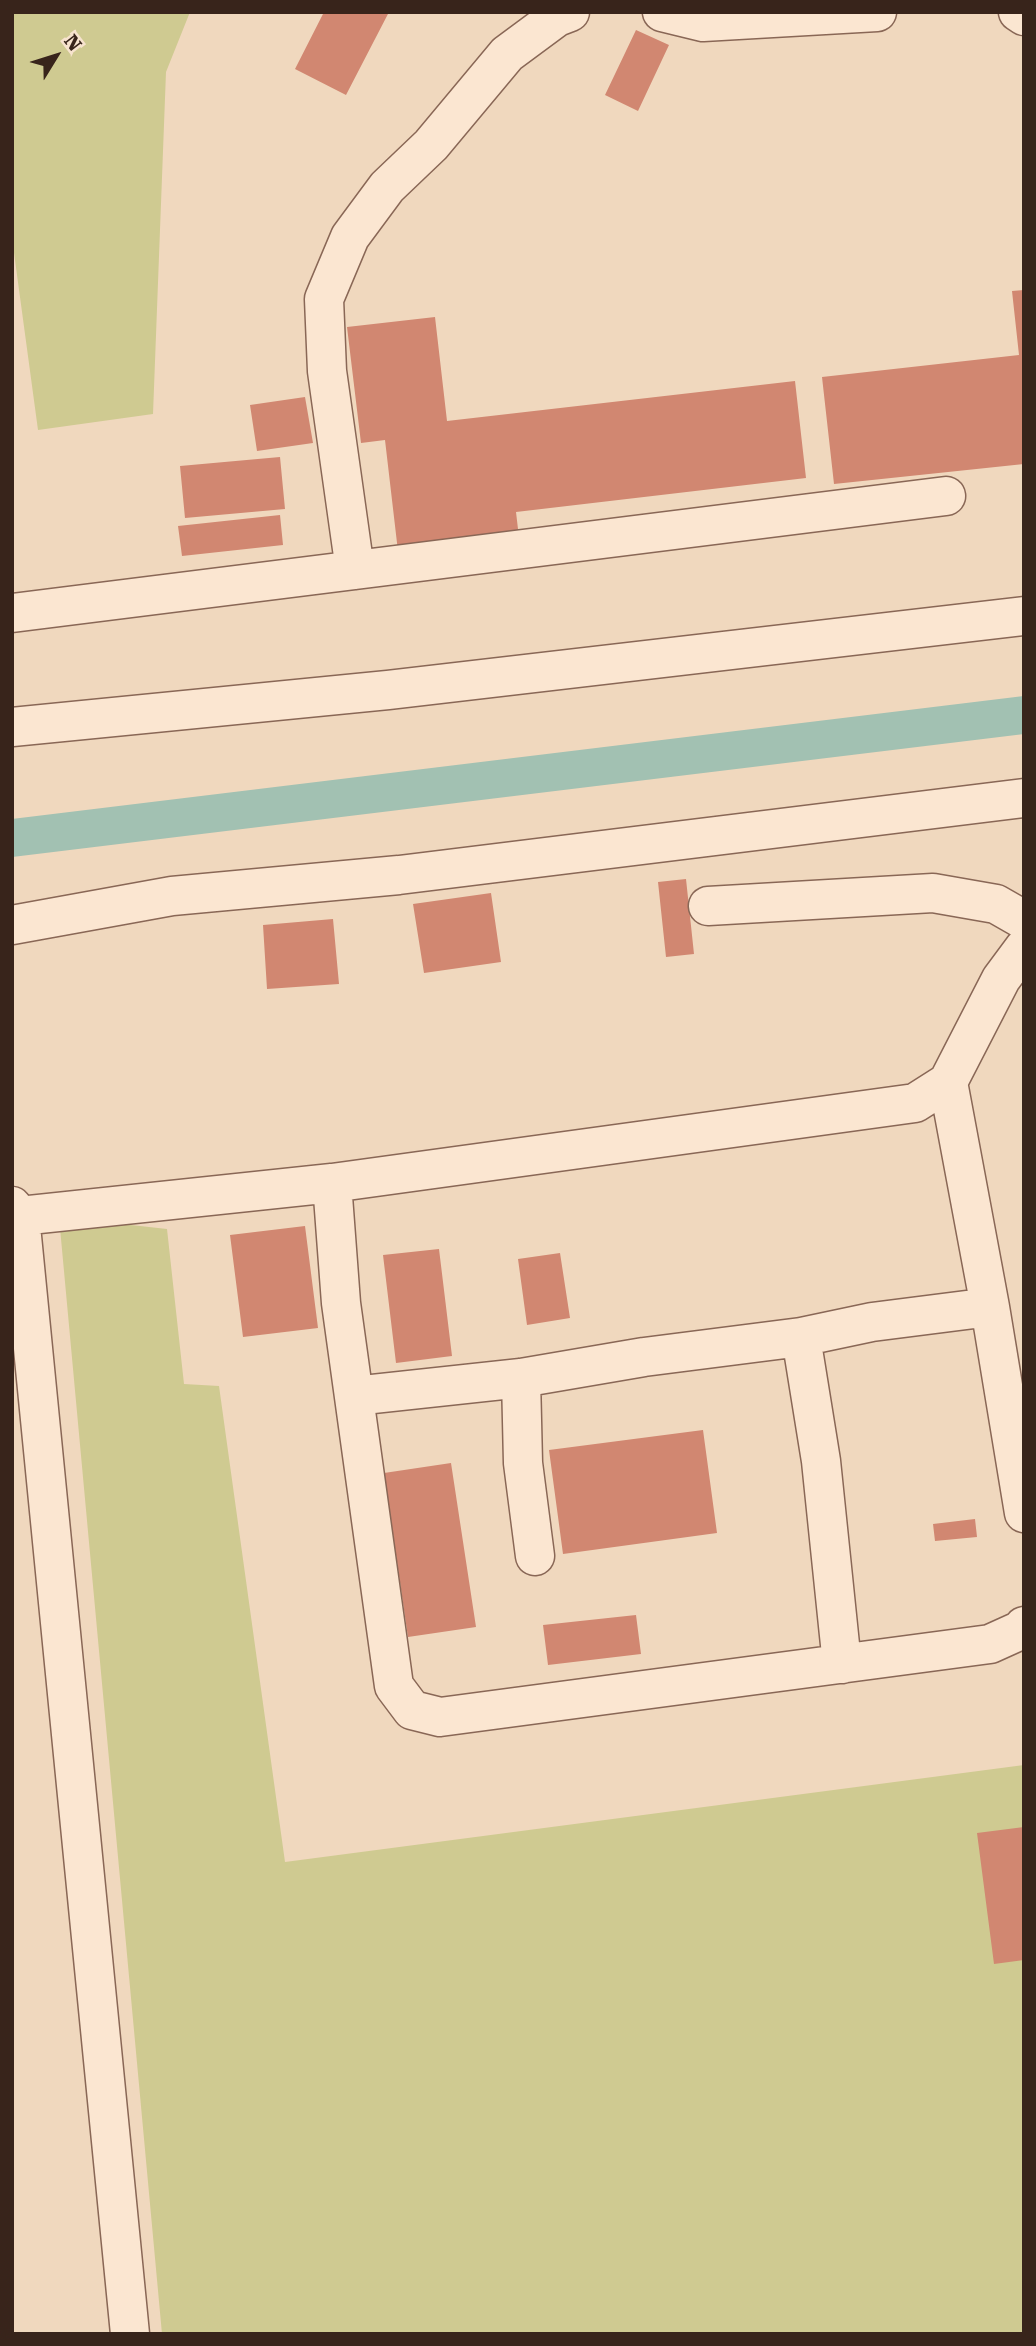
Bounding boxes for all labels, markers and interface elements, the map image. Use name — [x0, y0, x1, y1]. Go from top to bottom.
north arrow — [21, 21, 91, 91]
text: N — [59, 30, 87, 56]

